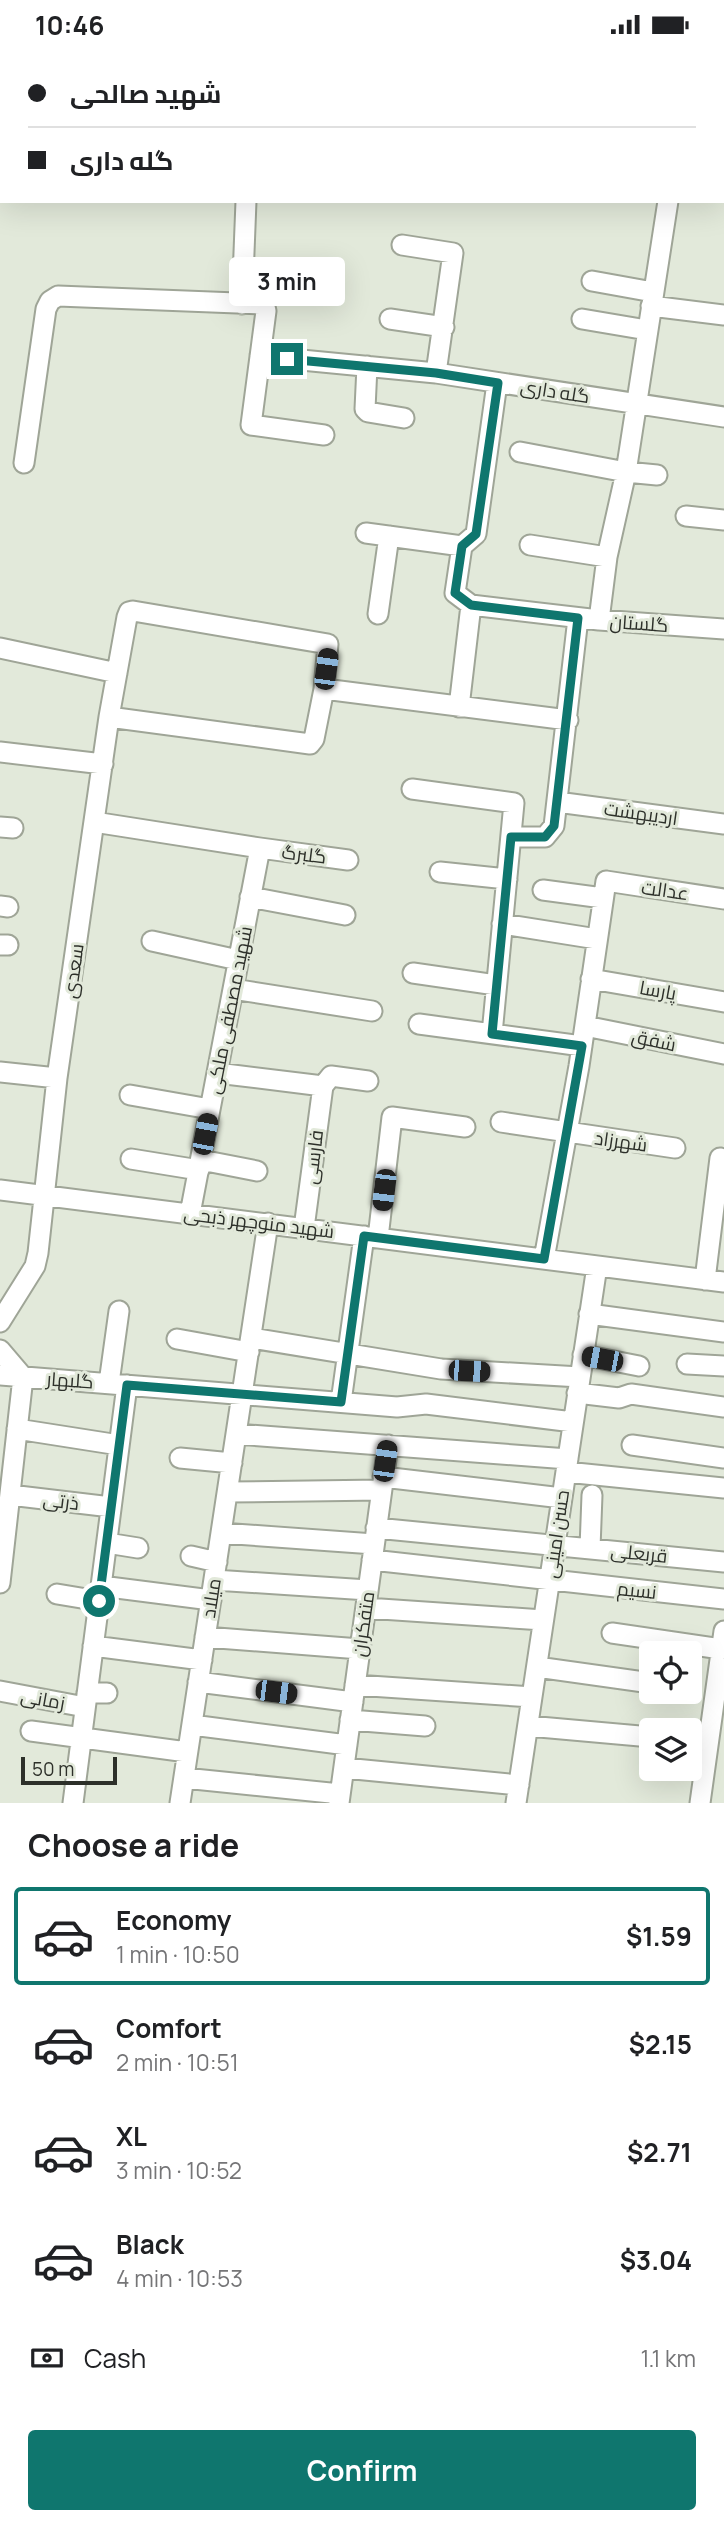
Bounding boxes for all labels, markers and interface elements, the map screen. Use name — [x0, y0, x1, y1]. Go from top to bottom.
text: 10:46 — [35, 7, 104, 43]
text: شهید صالحی — [70, 75, 221, 111]
text: گله داری — [70, 142, 173, 178]
callout: 3 min — [229, 257, 345, 307]
text: 3 min — [257, 265, 317, 297]
route end — [271, 343, 303, 375]
street label: گله داری — [519, 373, 591, 409]
street label: گلستان — [609, 608, 669, 638]
car — [313, 647, 340, 691]
street label: اردیبهشت — [602, 795, 680, 831]
street label: گلبرگ — [280, 838, 328, 870]
street label: عدالت — [640, 874, 690, 906]
street label: شهید مصطفی ملکی — [200, 924, 258, 1096]
street label: سعدی — [56, 942, 90, 1000]
street label: پارسا — [638, 974, 678, 1006]
street label: شفق — [629, 1023, 679, 1057]
car — [191, 1111, 220, 1157]
street label: شهرزاد — [593, 1124, 649, 1158]
street label: فارسی — [297, 1128, 329, 1186]
car — [372, 1168, 397, 1212]
street label: شهید منوچهر ذبحی — [182, 1200, 336, 1244]
car — [580, 1345, 625, 1373]
car — [448, 1359, 491, 1383]
street label: گلبهار — [44, 1365, 95, 1395]
car — [372, 1439, 399, 1483]
street label: ذرتی — [42, 1486, 80, 1516]
street label: حسن امینی — [537, 1488, 575, 1580]
street label: قربعلی — [609, 1537, 669, 1569]
street label: نسیم — [616, 1575, 658, 1606]
street label: میلاد — [195, 1576, 227, 1620]
route start — [83, 1585, 115, 1617]
street label: متفکران — [346, 1590, 380, 1658]
map controls — [639, 1641, 702, 1781]
button: locate — [639, 1641, 702, 1704]
car — [254, 1679, 299, 1705]
street label: زمانی — [19, 1682, 67, 1716]
button: layers — [639, 1718, 702, 1781]
scale bar — [21, 1754, 117, 1786]
text: 50 m — [32, 1756, 74, 1782]
text: Choose a ride — [28, 1823, 239, 1867]
text: Economy — [116, 1902, 231, 1938]
icon: car — [32, 1905, 95, 1968]
text: $1.59 — [626, 1918, 692, 1954]
text: 1 min · 10:50 — [116, 1938, 240, 1970]
text: Comfort — [116, 2010, 222, 2046]
icon: car — [32, 2013, 95, 2076]
text: $2.15 — [629, 2026, 692, 2062]
text: 2 min · 10:51 — [116, 2046, 239, 2078]
text: XL — [116, 2118, 147, 2154]
icon: car — [32, 2121, 95, 2184]
text: $2.71 — [627, 2134, 692, 2170]
text: 3 min · 10:52 — [116, 2154, 242, 2186]
text: Black — [116, 2226, 184, 2262]
icon: car — [32, 2229, 95, 2292]
text: $3.04 — [620, 2242, 692, 2278]
text: 4 min · 10:53 — [116, 2262, 243, 2294]
icon: cash — [28, 2339, 66, 2377]
text: Cash — [84, 2340, 146, 2376]
text: 1.1 km — [640, 2342, 696, 2374]
button: Confirm — [28, 2430, 696, 2510]

